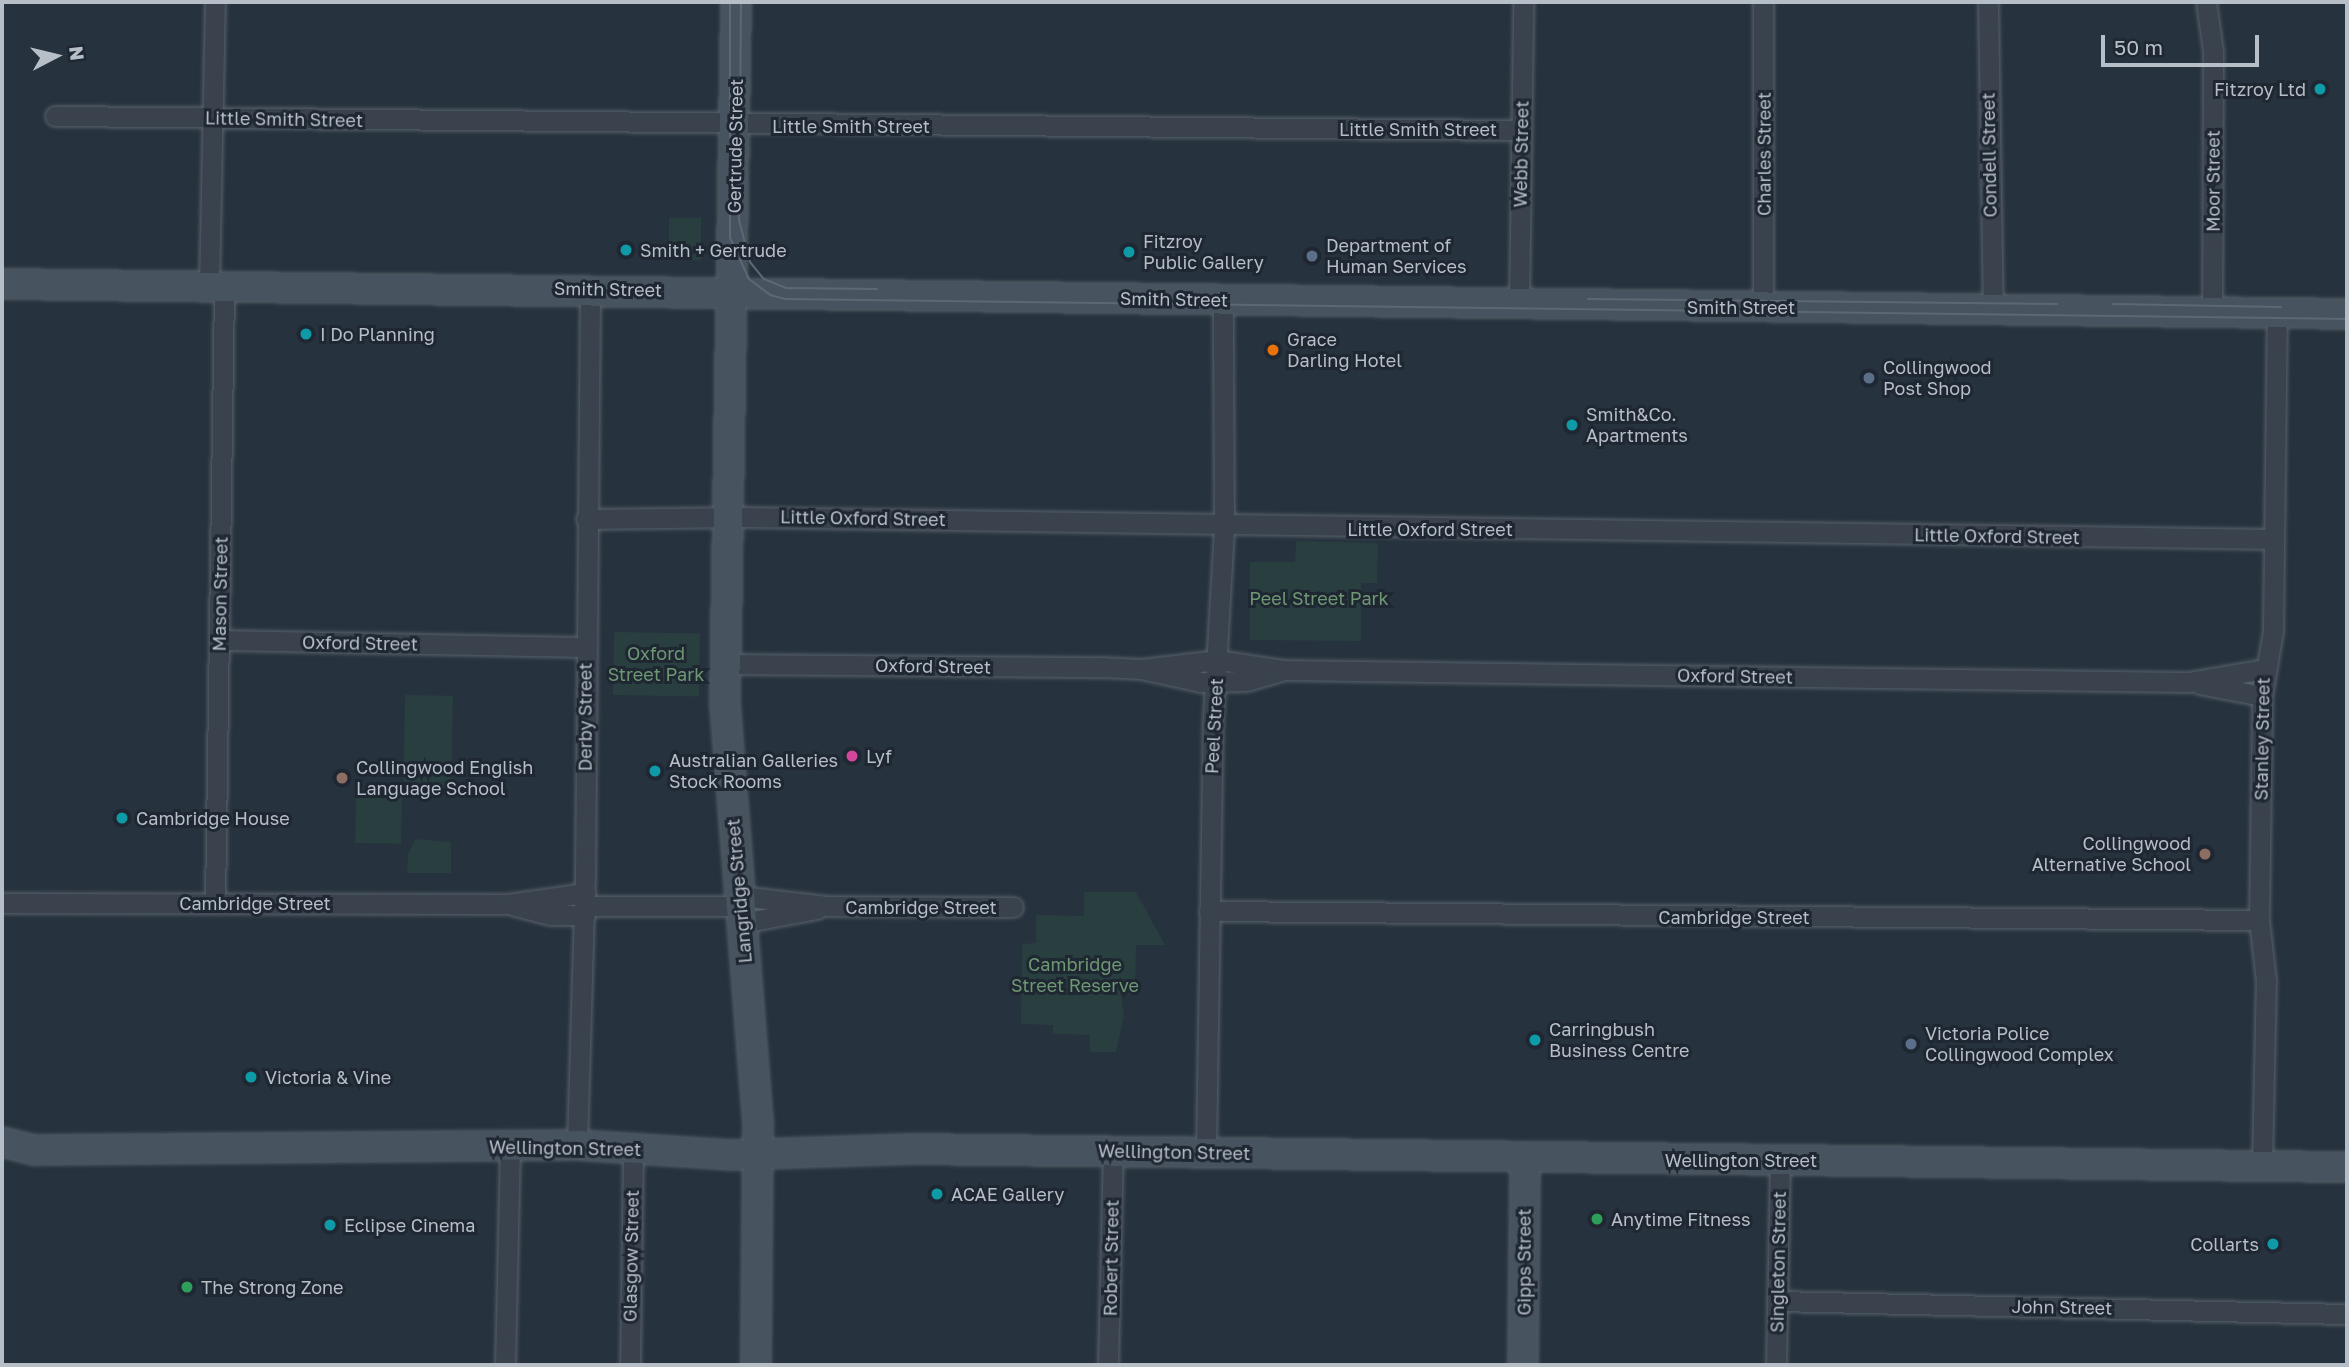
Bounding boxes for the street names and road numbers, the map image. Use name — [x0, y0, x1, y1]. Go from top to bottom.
street label: Gertrude Street — [723, 78, 747, 214]
street label: Charles Street — [1753, 92, 1775, 216]
street label: Condell Street — [1977, 92, 2001, 218]
street label: Webb Street — [1509, 100, 1533, 208]
street label: Little Smith Street — [205, 107, 363, 131]
street label: Little Smith Street — [772, 115, 930, 137]
street label: Little Smith Street — [1339, 118, 1497, 140]
street label: Moor Street — [2202, 130, 2224, 232]
street label: Smith Street — [554, 277, 662, 301]
street label: Smith Street — [1120, 287, 1228, 311]
street label: Smith Street — [1687, 296, 1795, 318]
street label: Little Oxford Street — [780, 506, 946, 530]
street label: Little Oxford Street — [1347, 518, 1513, 540]
street label: Little Oxford Street — [1914, 524, 2080, 548]
street label: Mason Street — [208, 536, 232, 652]
street label: Oxford Street — [302, 631, 418, 655]
street label: Oxford Street — [875, 654, 991, 678]
street label: Derby Street — [574, 663, 596, 771]
street label: Oxford Street — [1677, 664, 1793, 688]
street label: Peel Street — [1201, 677, 1227, 775]
street label: Stanley Street — [2250, 677, 2274, 801]
street label: Langridge Street — [722, 818, 756, 964]
street label: Cambridge Street — [179, 892, 331, 914]
street label: Cambridge Street — [845, 896, 997, 918]
street label: Cambridge Street — [1658, 906, 1810, 928]
street label: Wellington Street — [489, 1136, 641, 1160]
street label: Wellington Street — [1098, 1140, 1250, 1164]
street label: Wellington Street — [1665, 1149, 1817, 1171]
street label: Glasgow Street — [619, 1190, 643, 1322]
street label: Singleton Street — [1766, 1191, 1790, 1333]
street label: Robert Street — [1099, 1199, 1123, 1317]
street label: Gipps Street — [1513, 1209, 1535, 1315]
street label: John Street — [2011, 1295, 2113, 1319]

